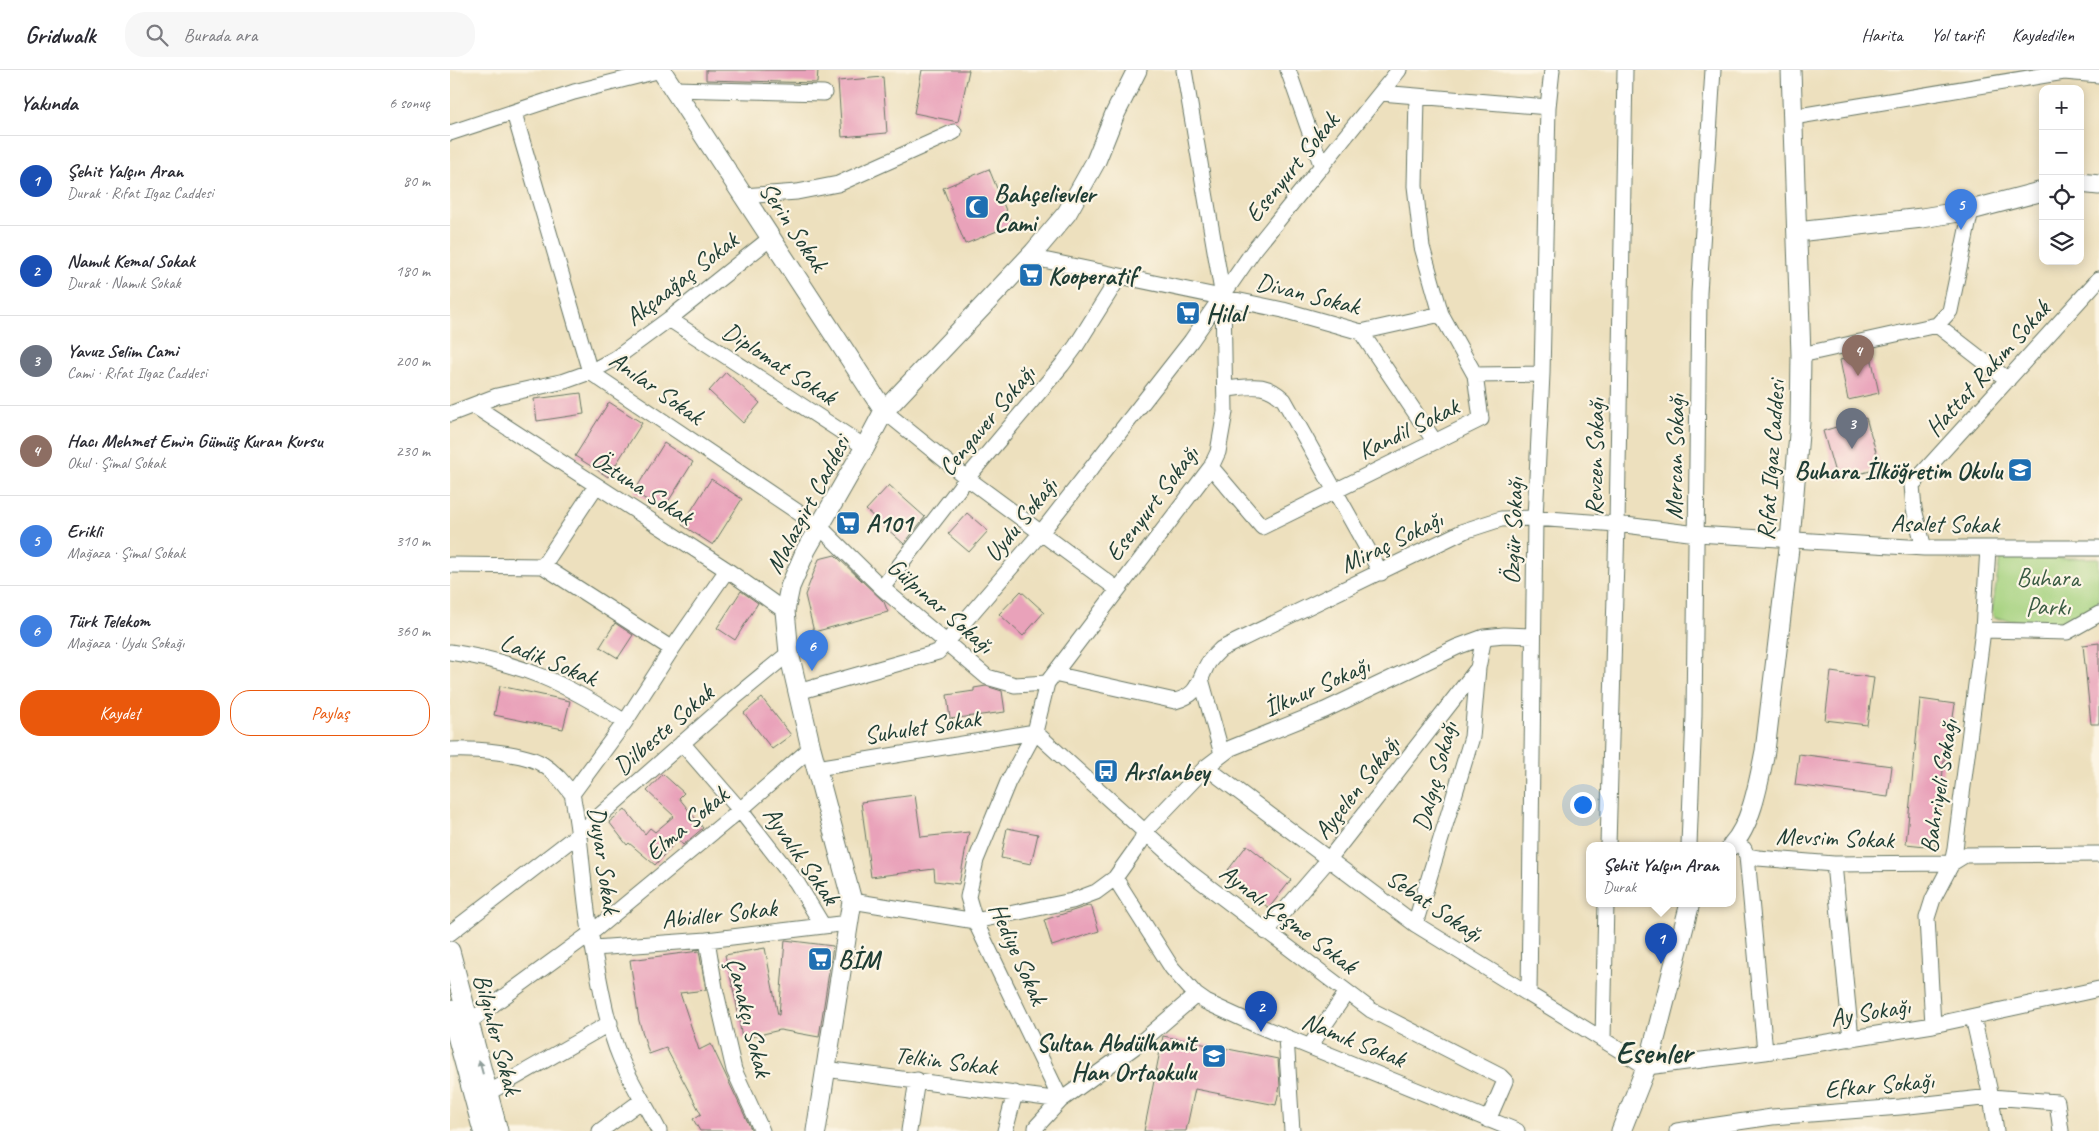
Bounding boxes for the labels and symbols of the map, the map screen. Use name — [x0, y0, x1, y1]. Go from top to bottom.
street label: Esenyurt Sokak — [1238, 105, 1347, 229]
street label: Serin Sokak — [752, 176, 836, 279]
place label: Bahçelievler Cami — [994, 178, 1098, 239]
pin: 5 — [1945, 189, 1977, 230]
mosque icon: Bahçelievler Cami — [964, 194, 990, 220]
street label: Akçaağaç Sokak — [618, 223, 746, 333]
place label: Kooperatif — [1048, 260, 1142, 292]
supermarket icon: Kooperatif — [1018, 262, 1044, 288]
street label: Divan Sokak — [1253, 266, 1365, 323]
street label: Hattat Rakım Sokak — [1918, 293, 2058, 443]
place label: Hilal — [1206, 298, 1249, 330]
supermarket icon: Hilal — [1175, 300, 1201, 326]
street label: Diplomat Sokak — [716, 315, 844, 414]
pin: 4 — [1842, 335, 1874, 376]
street label: Anılar Sokak — [603, 344, 711, 433]
street label: Cengaver Sokağı — [931, 358, 1043, 483]
street label: Rıfat Ilgaz Caddesi — [1749, 376, 1793, 541]
street label: Kandil Sokak — [1353, 390, 1466, 467]
street label: Mercan Sokağı — [1658, 393, 1692, 520]
street label: Revzen Sokağı — [1578, 397, 1612, 516]
pin: 3 — [1836, 408, 1868, 449]
street label: Malazgirt Caddesi — [758, 427, 859, 579]
street label: Esenyurt Sokağı — [1098, 438, 1207, 568]
street label: Öztuna Sokak — [585, 443, 701, 534]
place label: Buhara İlköğretim Okulu — [1795, 455, 2004, 487]
school or university icon: Buhara İlköğretim Okulu — [2007, 457, 2033, 483]
street label: Uydu Sokağı — [977, 470, 1065, 569]
street label: Özgür Sokağı — [1495, 476, 1531, 585]
street label: Miraç Sokağı — [1335, 503, 1449, 580]
street label: Asalet Sokak — [1890, 507, 2001, 541]
place label: A101 — [866, 508, 915, 540]
supermarket icon: A101 — [835, 510, 861, 536]
street label: Gülpınar Sokağı — [880, 551, 1001, 662]
park label: Buhara Parkı — [2016, 562, 2082, 623]
street label: Ladik Sokak — [496, 626, 603, 694]
pin: 6 — [796, 630, 828, 671]
street label: İlknur Sokağı — [1258, 649, 1376, 724]
street label: Dilbeste Sokak — [607, 676, 722, 782]
street label: Suhulet Sokak — [862, 702, 984, 752]
street label: Bahriyeli Sokağı — [1913, 716, 1966, 855]
street label: Dalgıç Sokağı — [1405, 717, 1465, 834]
street label: Ayçelen Sokağı — [1307, 729, 1408, 846]
place label: Arslanbey — [1124, 756, 1212, 788]
bus stop icon: Arslanbey — [1093, 758, 1119, 784]
street label: Elma Sokak — [638, 778, 736, 868]
your location — [1570, 792, 1596, 818]
street label: Ayvalık Sokak — [756, 800, 848, 913]
street label: Duyar Sokak — [581, 805, 628, 917]
street label: Mevsim Sokak — [1776, 820, 1896, 856]
street label: Aynalı Çeşme Sokak — [1213, 857, 1365, 982]
street label: Sebat Sokağı — [1380, 862, 1490, 950]
street label: Abidler Sokak — [660, 892, 780, 936]
street label: Hediye Sokak — [981, 897, 1056, 1011]
pin: 1 — [1645, 923, 1677, 964]
place label: BİM — [838, 944, 883, 976]
supermarket icon: BİM — [807, 946, 833, 972]
street label: Çanakçı Sokak — [719, 954, 780, 1082]
street label: Bilginler Sokak — [466, 971, 529, 1100]
street label: Ay Sokağı — [1828, 990, 1914, 1034]
pin: 2 — [1245, 991, 1277, 1032]
street label: Namık Sokak — [1297, 1005, 1412, 1076]
place label: Sultan Abdülhamit Han Ortaokulu — [1036, 1027, 1199, 1088]
district label: Esenler — [1616, 1034, 1695, 1072]
street label: Telkin Sokak — [893, 1039, 1001, 1083]
school or university icon: Sultan Abdülhamit Han Ortaokulu — [1201, 1043, 1227, 1069]
one-way arrow — [477, 1059, 485, 1074]
street label: Efkar Sokağı — [1823, 1064, 1936, 1106]

